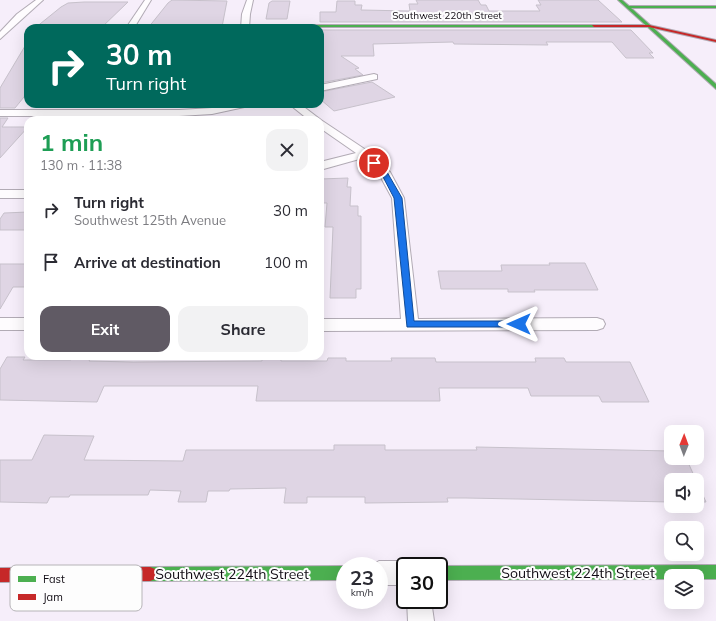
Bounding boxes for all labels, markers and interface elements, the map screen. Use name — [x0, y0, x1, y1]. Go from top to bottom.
street label: Southwest 220th Street — [392, 9, 502, 22]
text: 30 m — [106, 37, 172, 72]
icon: right — [40, 40, 92, 92]
text: Turn right — [106, 72, 186, 95]
text: 1 min — [40, 127, 103, 157]
button: close — [266, 129, 308, 171]
pin — [357, 146, 391, 180]
icon: arrive — [363, 152, 385, 174]
text: 130 m · 11:38 — [40, 157, 122, 173]
text: Turn right — [74, 193, 144, 212]
icon: right — [40, 199, 62, 221]
text: 30 m — [273, 201, 308, 220]
text: Southwest 125th Avenue — [74, 212, 226, 228]
icon: arrive — [40, 251, 62, 273]
text: Arrive at destination — [74, 253, 221, 272]
text: 100 m — [264, 253, 308, 272]
position arrow — [498, 303, 540, 345]
button: Exit — [40, 306, 170, 352]
button: Share — [178, 306, 308, 352]
north arrow — [664, 425, 704, 465]
map controls — [664, 425, 704, 609]
button: sound — [664, 473, 704, 513]
button: search — [664, 521, 704, 561]
speed limit sign: 30 — [396, 557, 448, 609]
street label: Southwest 224th Street — [501, 564, 655, 582]
legend — [10, 565, 142, 611]
street label: Southwest 224th Street — [155, 565, 309, 583]
text: 23 — [350, 565, 374, 590]
button: layers — [664, 569, 704, 609]
text: Fast — [43, 572, 65, 586]
text: km/h — [351, 586, 373, 599]
text: Jam — [43, 590, 63, 604]

